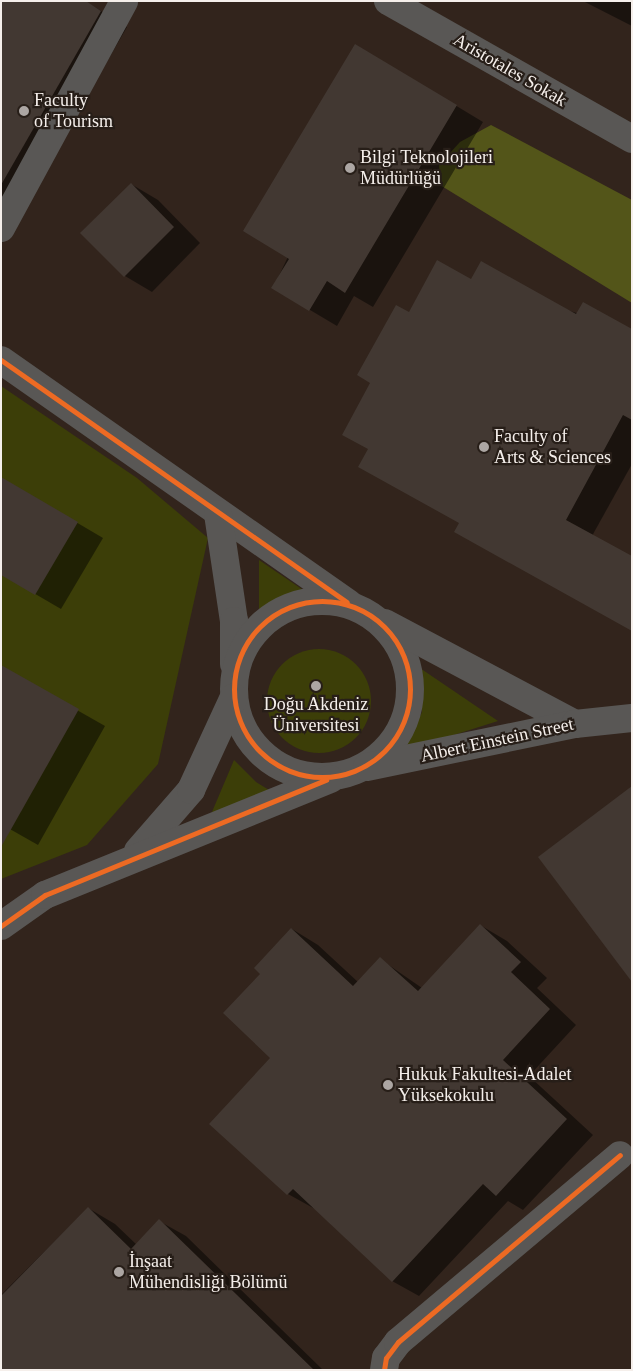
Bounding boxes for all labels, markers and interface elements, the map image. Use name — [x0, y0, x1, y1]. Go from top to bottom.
street label: Aristotales Sokak — [449, 29, 571, 111]
place label: Faculty of Tourism — [34, 90, 113, 132]
marker: Faculty of Tourism — [18, 105, 30, 117]
place label: Bilgi Teknolojileri Müdürlüğü — [360, 147, 493, 190]
marker: Bilgi Teknolojileri Müdürlüğü — [344, 162, 356, 174]
place label: Faculty of Arts & Sciences — [494, 426, 611, 468]
marker: Faculty of Arts & Sciences — [478, 441, 490, 453]
marker: Doğu Akdeniz Üniversitesi — [310, 680, 322, 692]
place label: Doğu Akdeniz Üniversitesi — [263, 694, 369, 736]
street label: Albert Einstein Street — [418, 713, 576, 767]
place label: Hukuk Fakultesi-Adalet Yüksekokulu — [398, 1064, 571, 1106]
marker: Hukuk Fakultesi-Adalet Yüksekokulu — [382, 1079, 394, 1091]
place label: İnşaat Mühendisliği Bölümü — [129, 1251, 288, 1294]
marker: İnşaat Mühendisliği Bölümü — [113, 1266, 125, 1278]

